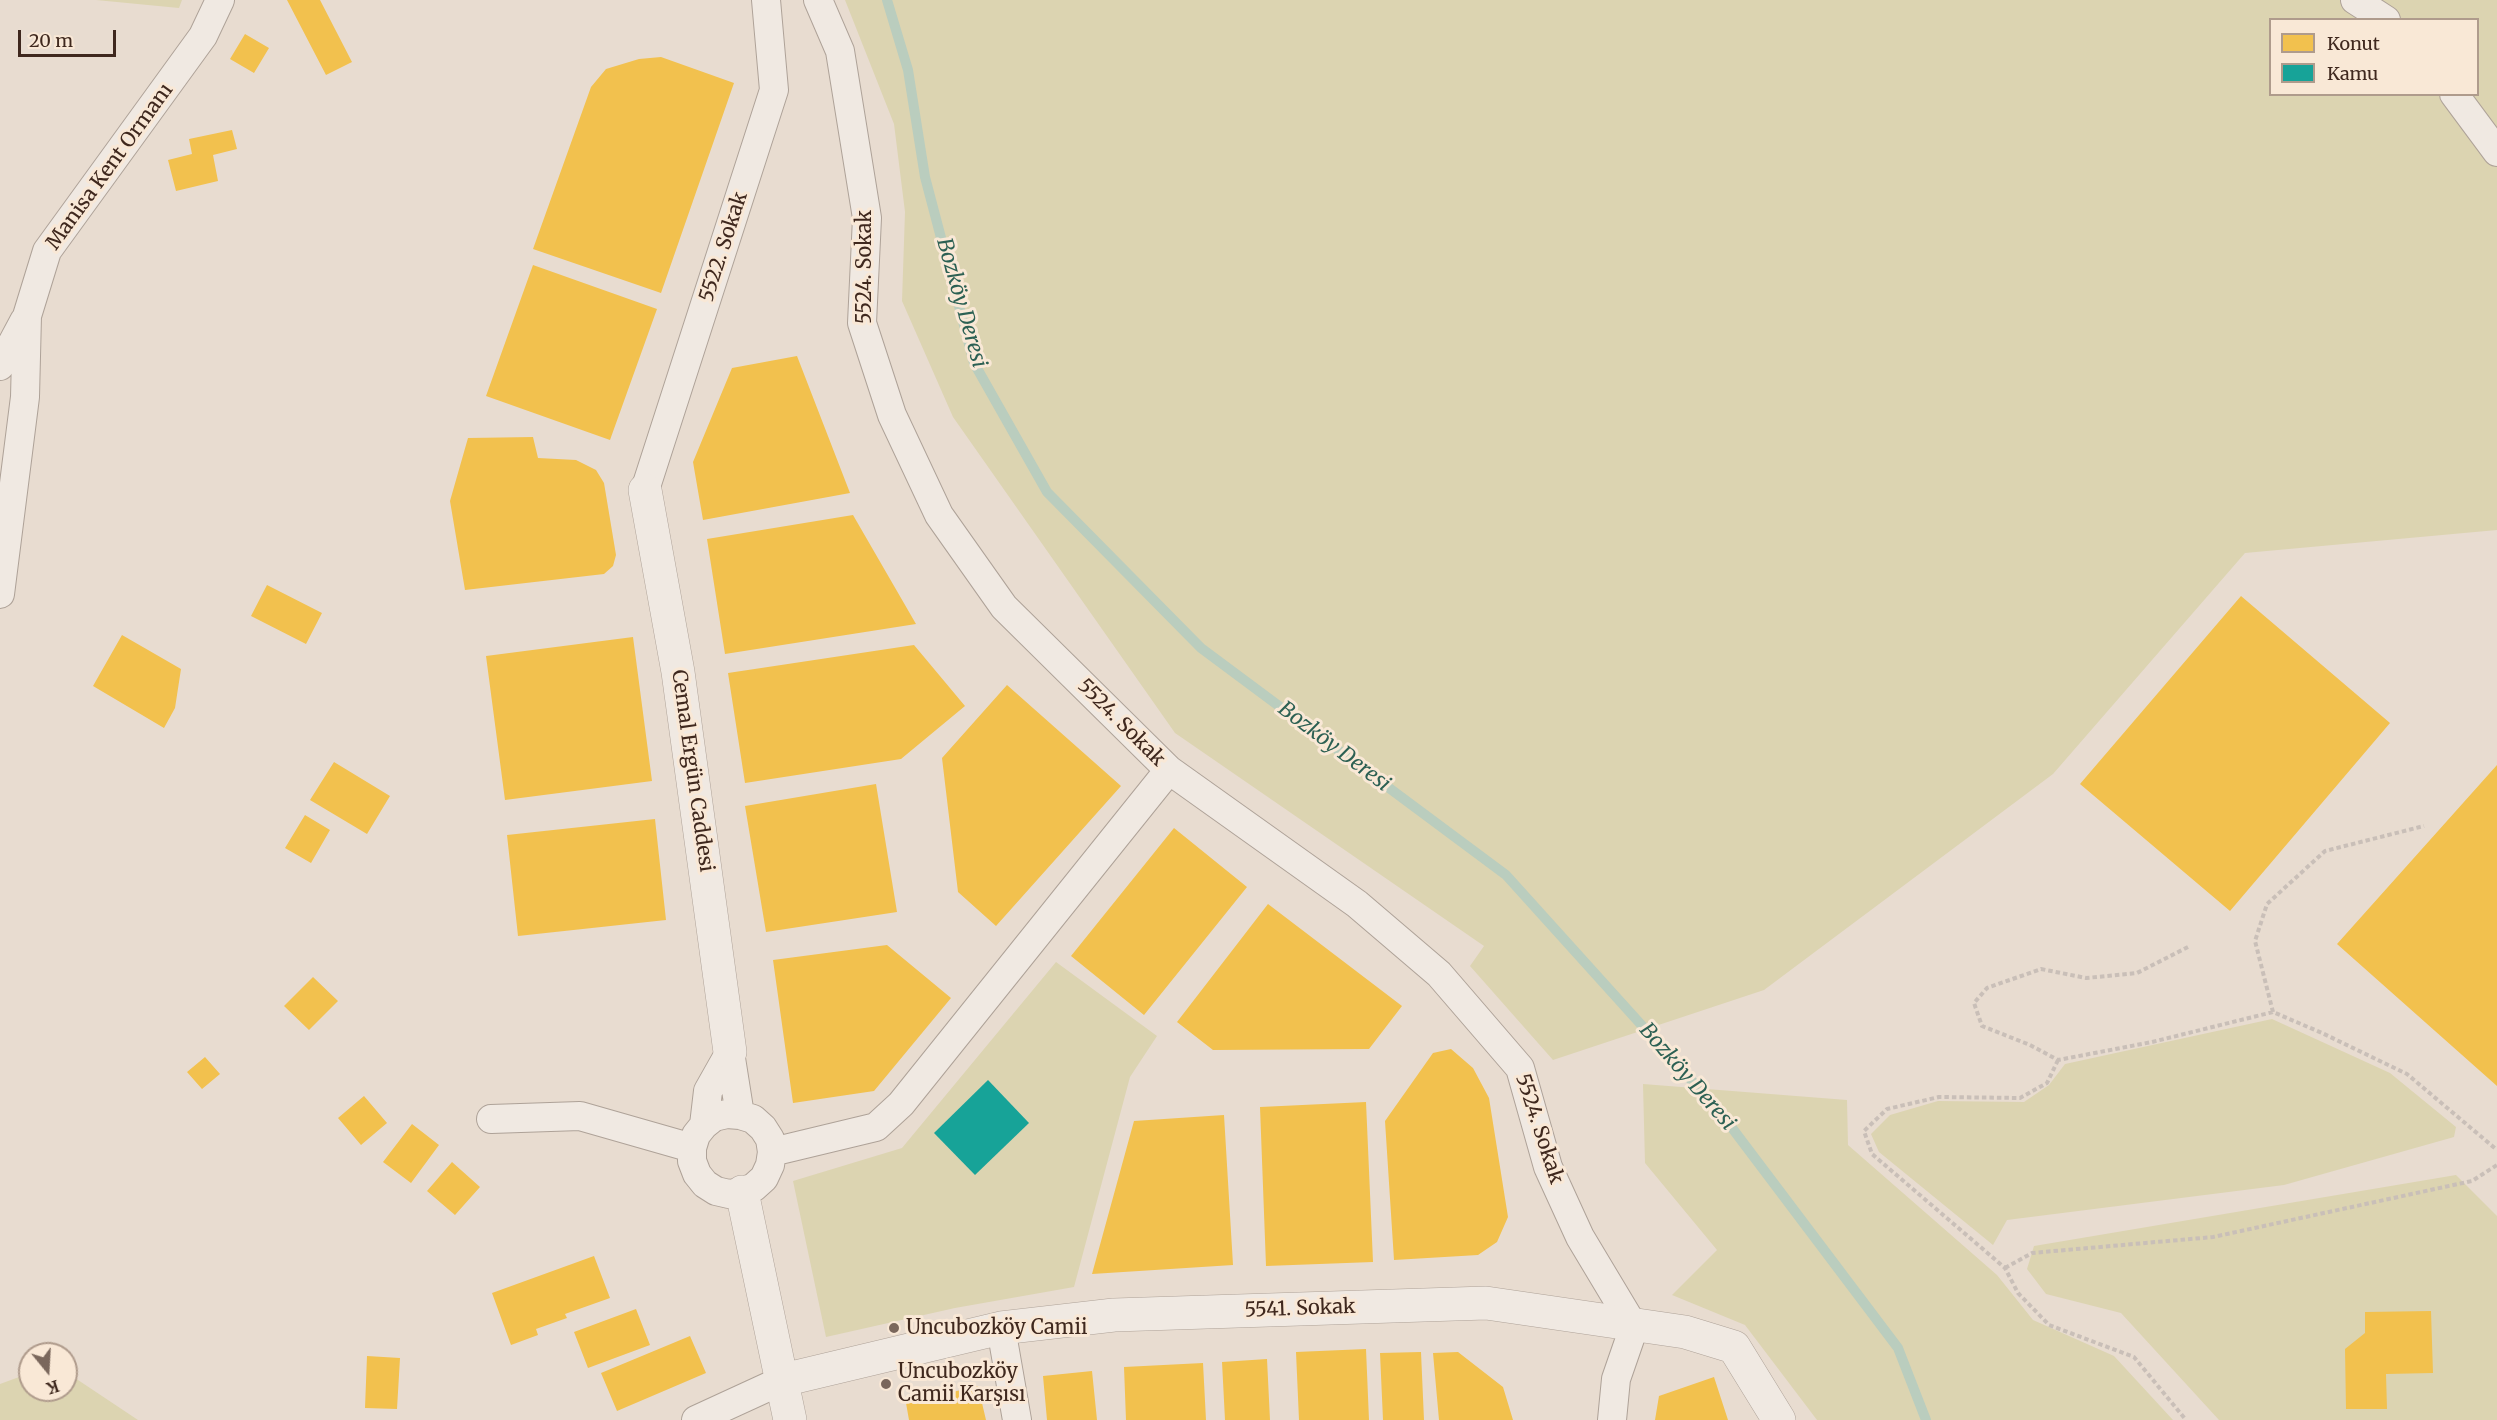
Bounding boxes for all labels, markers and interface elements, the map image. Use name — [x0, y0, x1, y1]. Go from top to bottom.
scale bar — [21, 18, 118, 56]
legend — [2269, 18, 2479, 96]
text: 20 m — [29, 29, 73, 52]
text: Konut — [2327, 32, 2380, 55]
text: Kamu — [2327, 62, 2378, 85]
street label: Manisa Kent Ormanı — [42, 79, 178, 255]
street label: 5522. Sokak — [695, 189, 753, 305]
street label: 5524. Sokak — [853, 210, 877, 324]
water label: Bozköy Deresi — [930, 235, 992, 371]
street label: Cemal Ergün Caddesi — [666, 668, 718, 874]
street label: 5524. Sokak — [1072, 674, 1170, 772]
water label: Bozköy Deresi — [1273, 697, 1395, 797]
water label: Bozköy Deresi — [1634, 1018, 1740, 1136]
street label: 5524. Sokak — [1510, 1071, 1568, 1187]
street label: 5541. Sokak — [1244, 1295, 1356, 1323]
place label: Uncubozköy Camii — [906, 1316, 1087, 1340]
marker: Uncubozköy Camii — [887, 1321, 901, 1335]
north arrow — [18, 1342, 78, 1402]
place label: Uncubozköy Camii Karşısı — [898, 1360, 1025, 1407]
text: K — [44, 1376, 62, 1399]
marker: Uncubozköy Camii Karşısı — [879, 1377, 893, 1391]

